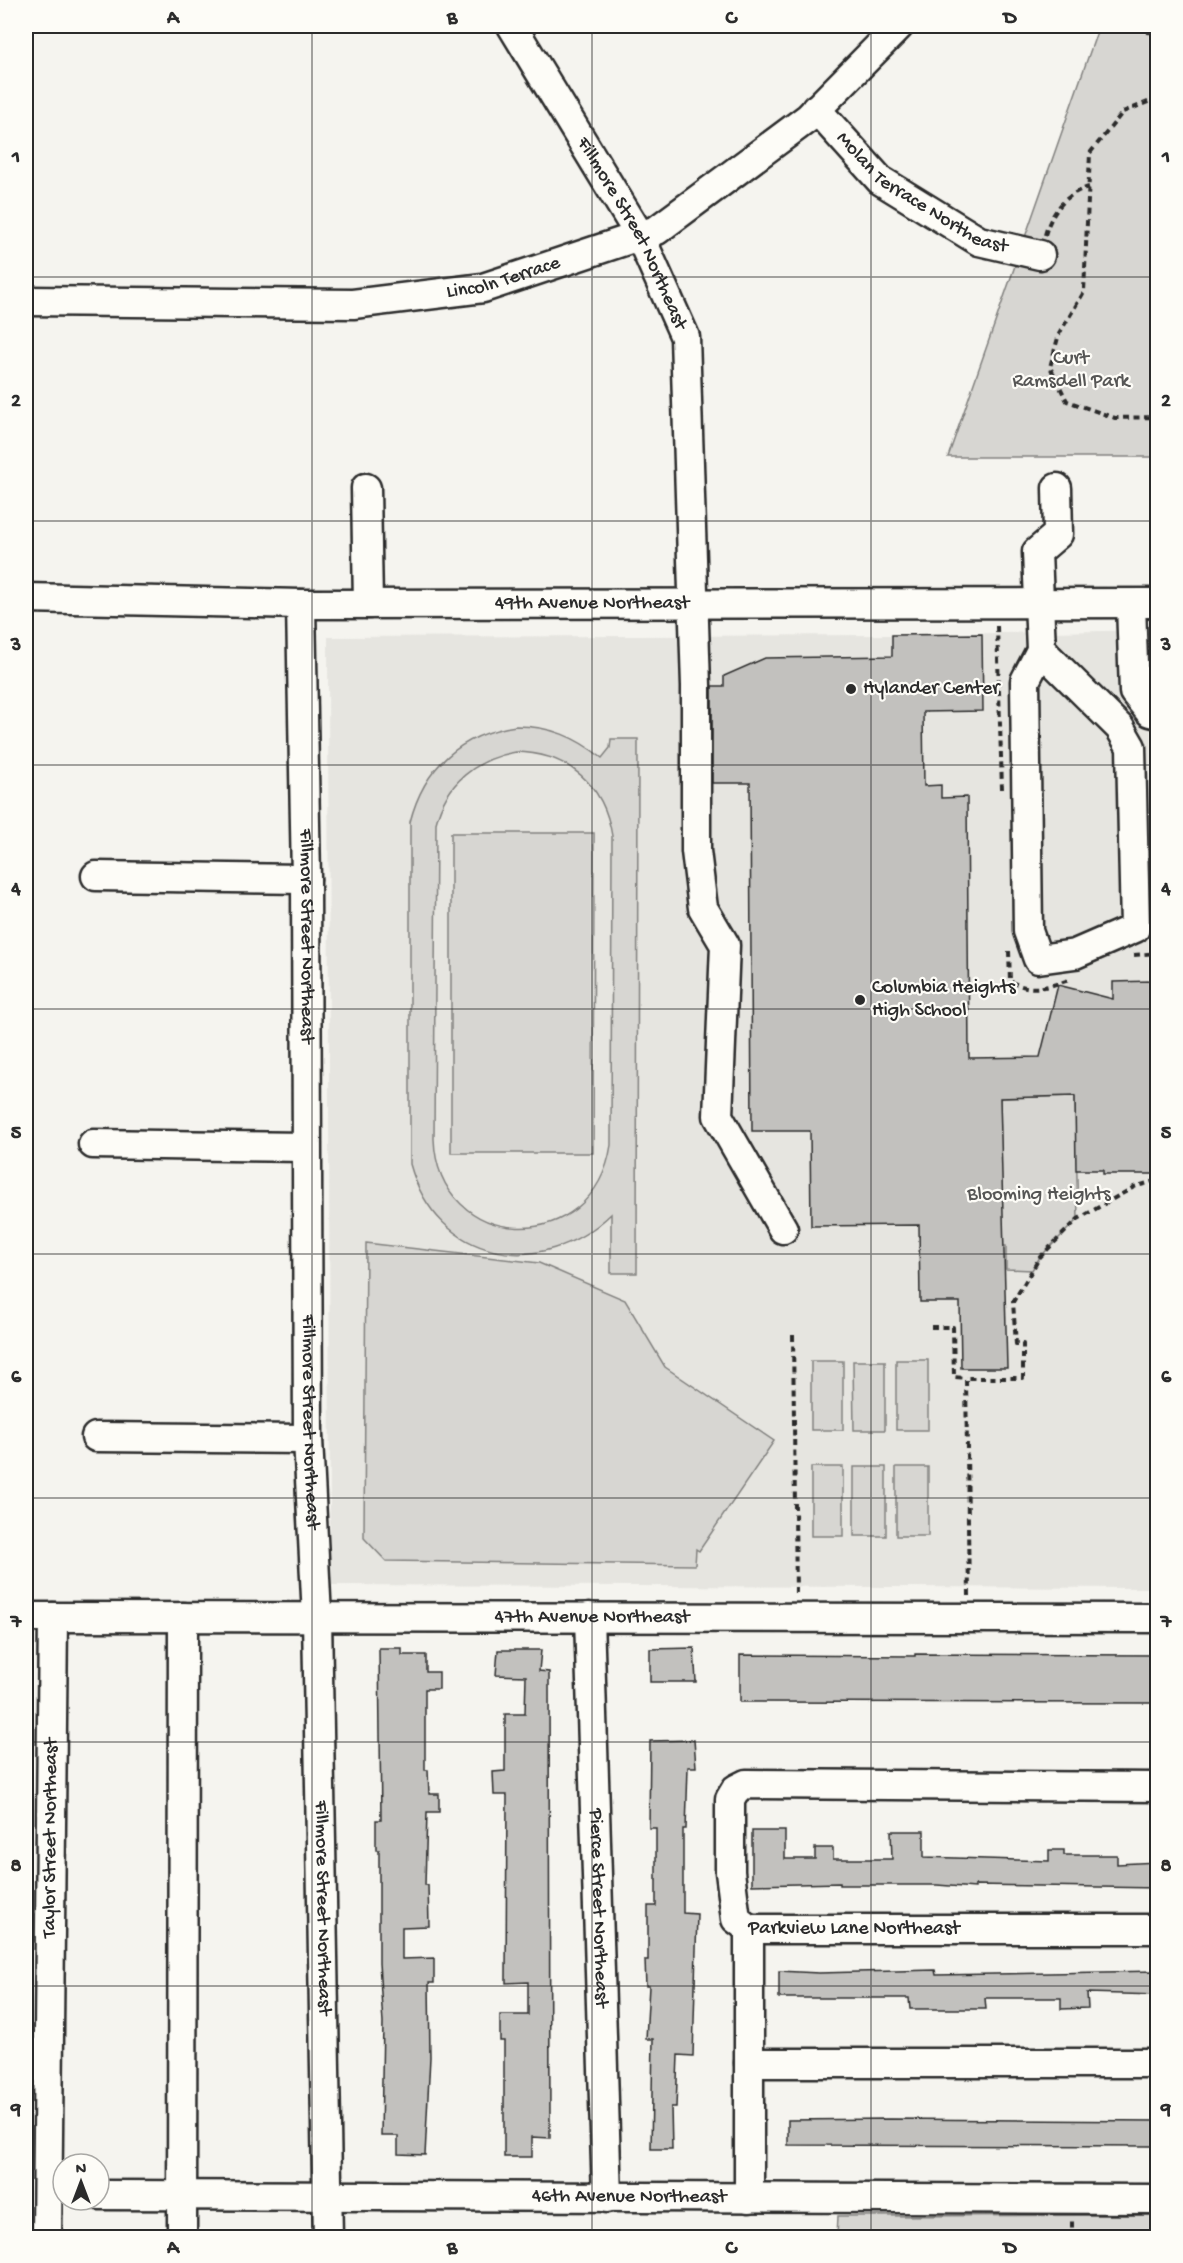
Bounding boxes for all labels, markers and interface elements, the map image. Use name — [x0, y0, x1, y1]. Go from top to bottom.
text: A — [166, 8, 181, 31]
text: B — [446, 8, 458, 31]
text: C — [725, 8, 739, 31]
text: D — [1001, 8, 1017, 31]
street label: Molan Terrace Northeast — [831, 127, 1012, 259]
street label: Fillmore Street Northeast — [571, 132, 693, 335]
text: 1 — [11, 147, 20, 170]
text: 1 — [1161, 147, 1170, 170]
street label: Lincoln Terrace — [445, 251, 564, 304]
park label: Curt Ramsdell Park — [1013, 348, 1132, 394]
text: 2 — [11, 391, 21, 414]
text: 2 — [1161, 391, 1171, 414]
street label: 49th Avenue Northeast — [495, 592, 691, 615]
text: 3 — [10, 635, 21, 658]
text: 3 — [1160, 635, 1171, 658]
place label: Hylander Center — [863, 678, 1001, 701]
marker: Hylander Center — [844, 682, 858, 696]
street label: Fillmore Street Northeast — [294, 827, 318, 1045]
text: 4 — [10, 879, 21, 902]
text: 4 — [1160, 879, 1171, 902]
place label: Columbia Heights High School — [872, 977, 1016, 1023]
marker: Columbia Heights High School — [853, 993, 867, 1007]
text: 5 — [11, 1123, 22, 1146]
text: 5 — [1161, 1123, 1172, 1146]
park label: Blooming Heights — [966, 1184, 1111, 1207]
street label: Fillmore Street Northeast — [296, 1314, 324, 1532]
text: 6 — [11, 1367, 22, 1390]
text: 6 — [1161, 1367, 1172, 1390]
street label: 47th Avenue Northeast — [495, 1606, 691, 1629]
text: 7 — [10, 1612, 23, 1635]
text: 7 — [1160, 1612, 1173, 1635]
street label: Taylor Street Northeast — [38, 1736, 63, 1939]
street label: Fillmore Street Northeast — [309, 1799, 336, 2017]
street label: Pierce Street Northeast — [583, 1807, 613, 2010]
text: 8 — [11, 1856, 22, 1879]
text: 8 — [1161, 1856, 1172, 1879]
street label: Parkview Lane Northeast — [747, 1918, 962, 1941]
text: 9 — [10, 2100, 21, 2123]
text: 9 — [1160, 2100, 1171, 2123]
north arrow — [51, 2152, 111, 2212]
text: N — [76, 2161, 87, 2180]
street label: 46th Avenue Northeast — [532, 2185, 728, 2209]
text: A — [166, 2238, 181, 2261]
text: B — [446, 2238, 458, 2261]
text: C — [725, 2238, 739, 2261]
text: D — [1001, 2238, 1017, 2261]

